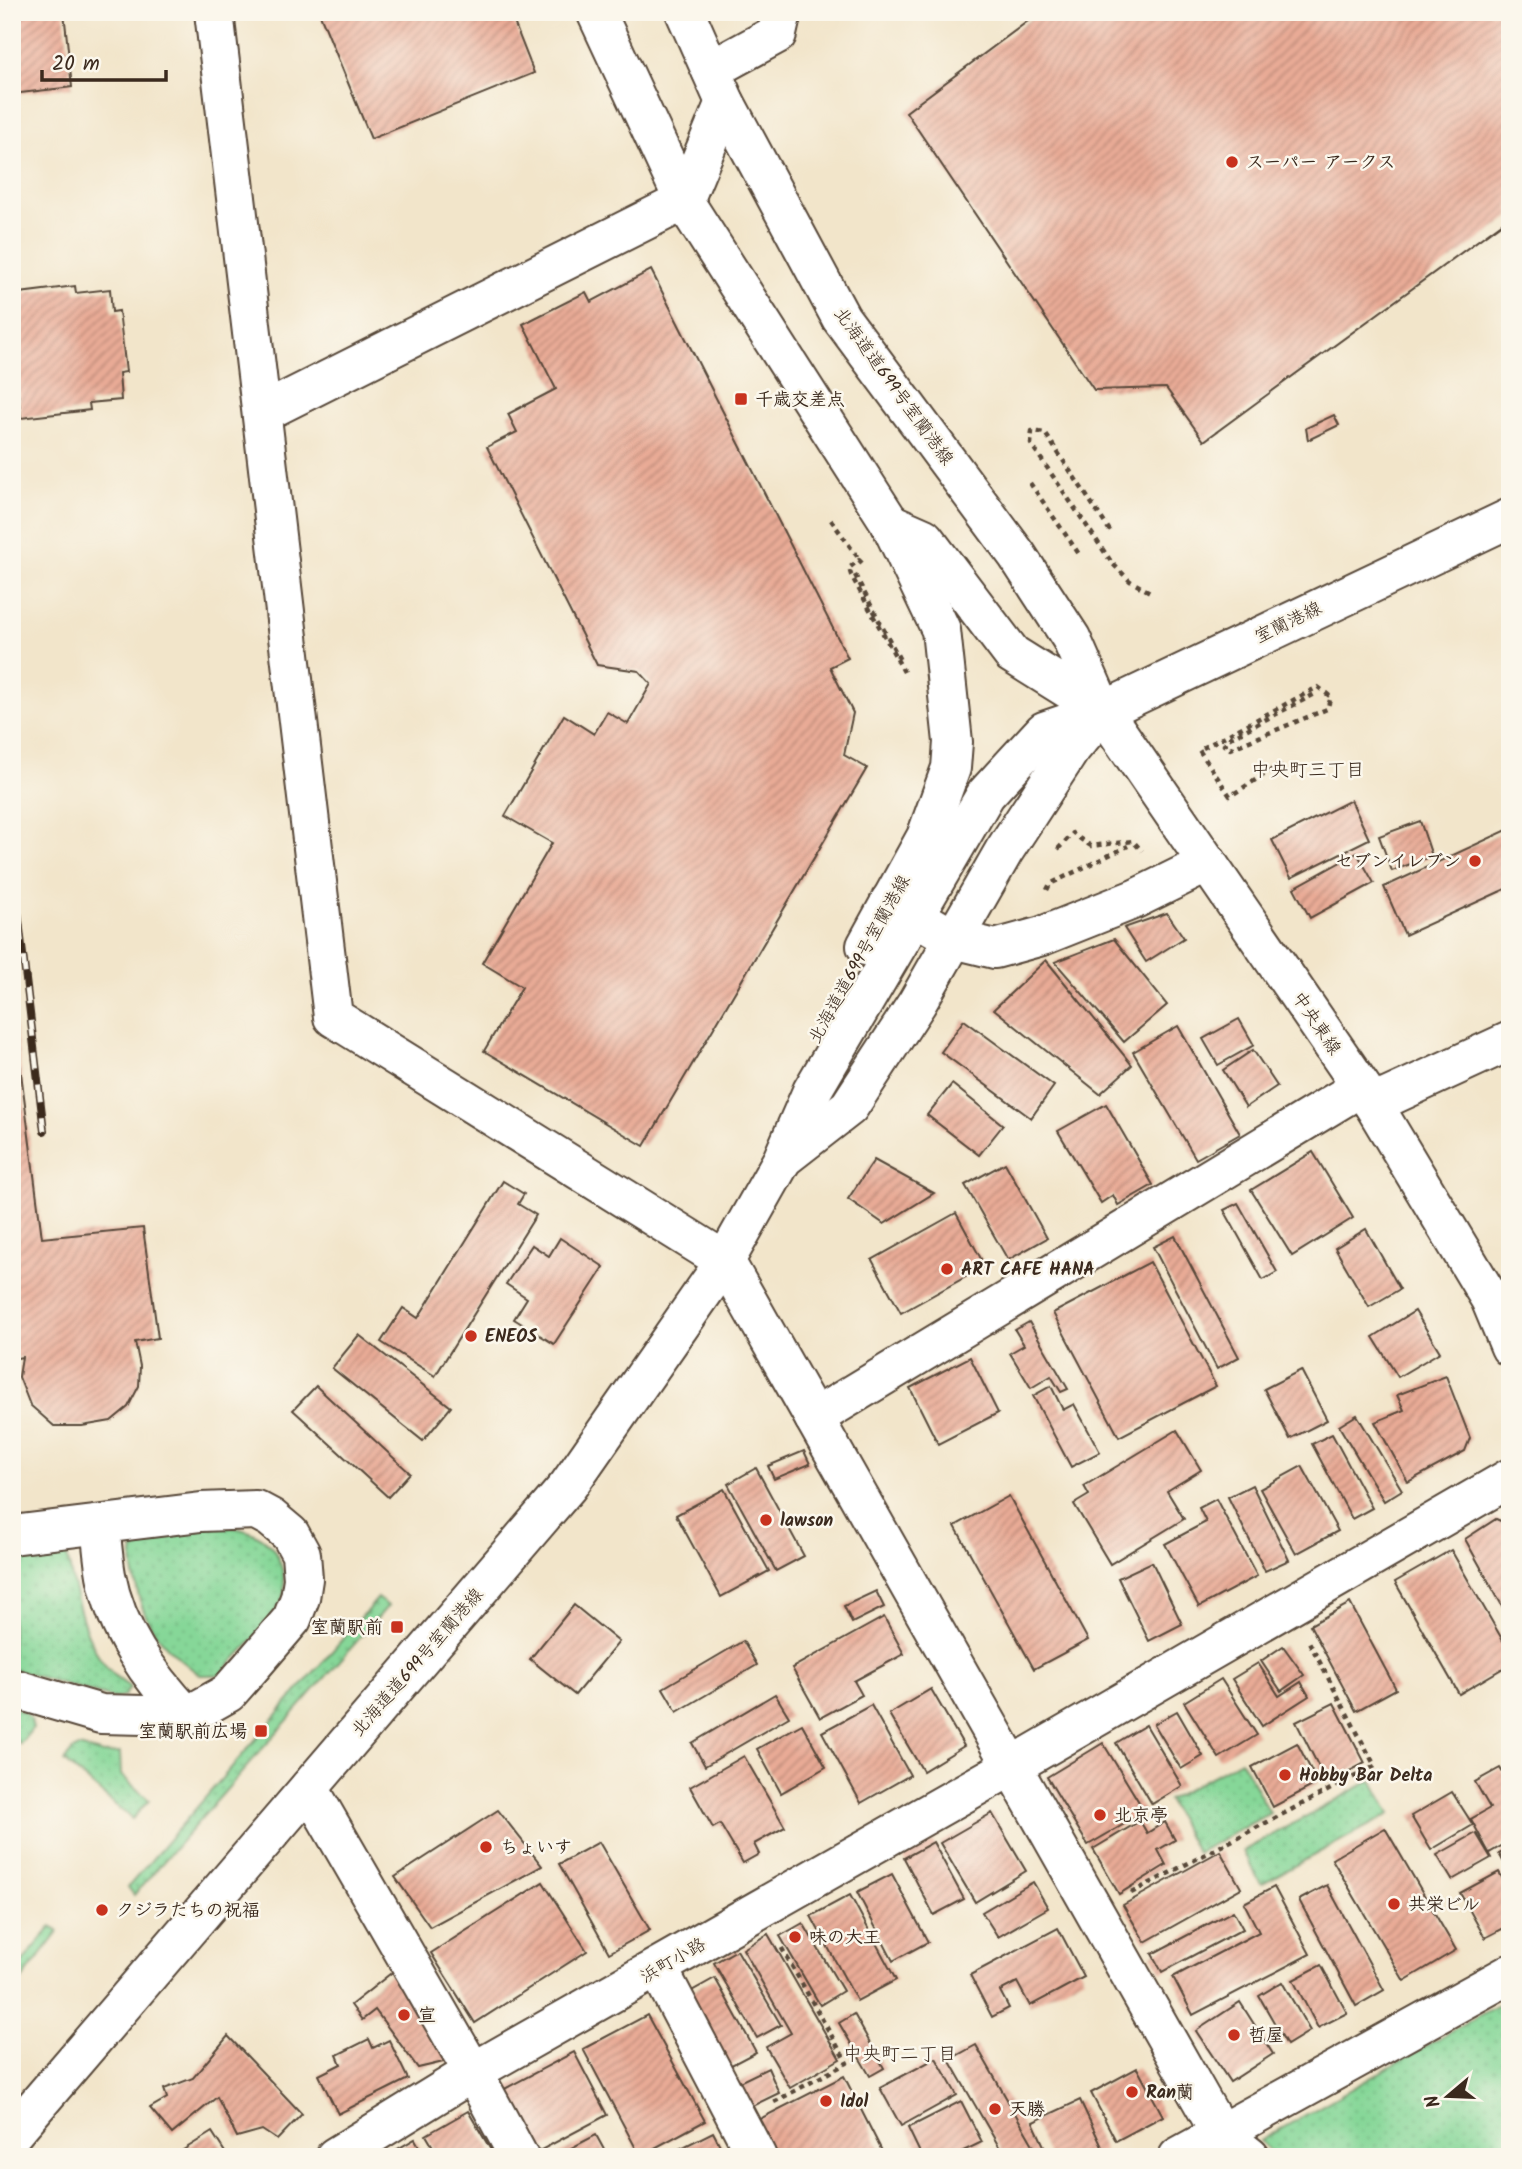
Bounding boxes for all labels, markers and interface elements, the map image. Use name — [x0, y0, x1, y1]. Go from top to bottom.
scale bar — [42, 38, 166, 82]
text: 20 m — [52, 48, 100, 81]
place label: スーパー アークス — [1246, 149, 1396, 178]
marker: スーパー アークス — [1224, 154, 1240, 170]
street label: 北海道道699号室蘭港線 — [825, 302, 960, 472]
place label: 千歳交差点 — [755, 386, 845, 415]
marker: 千歳交差点 — [733, 391, 749, 407]
street label: 室蘭港線 — [1250, 595, 1327, 652]
district label: 中央町三丁目 — [1251, 756, 1365, 786]
place label: セブンイレブン — [1335, 848, 1461, 877]
marker: セブンイレブン — [1467, 853, 1483, 869]
street label: 北海道道699号室蘭港線 — [802, 870, 919, 1050]
street label: 中央東線 — [1284, 986, 1348, 1062]
place label: ART CAFE HANA — [961, 1256, 1095, 1285]
marker: ART CAFE HANA — [939, 1261, 955, 1277]
place label: ENEOS — [485, 1323, 537, 1352]
marker: ENEOS — [463, 1328, 479, 1344]
place label: lawson — [780, 1507, 833, 1536]
marker: lawson — [758, 1512, 774, 1528]
street label: 北海道道699号室蘭港線 — [345, 1582, 491, 1744]
place label: 室蘭駅前 — [311, 1614, 383, 1643]
marker: 室蘭駅前 — [389, 1619, 405, 1635]
place label: 室蘭駅前広場 — [139, 1718, 247, 1747]
marker: 室蘭駅前広場 — [253, 1723, 269, 1739]
place label: Hobby Bar Delta — [1299, 1762, 1432, 1791]
marker: Hobby Bar Delta — [1277, 1767, 1293, 1783]
place label: 北京亭 — [1114, 1802, 1168, 1831]
marker: 北京亭 — [1092, 1807, 1108, 1823]
place label: ちょいす — [500, 1834, 572, 1863]
marker: ちょいす — [478, 1839, 494, 1855]
place label: 共栄ビル — [1408, 1891, 1480, 1920]
marker: 共栄ビル — [1386, 1896, 1402, 1912]
place label: クジラたちの祝福 — [116, 1897, 260, 1926]
marker: クジラたちの祝福 — [94, 1902, 110, 1918]
place label: 味の大王 — [809, 1924, 881, 1953]
marker: 味の大王 — [787, 1929, 803, 1945]
street label: 浜町小路 — [635, 1931, 712, 1992]
place label: 宣 — [418, 2002, 436, 2031]
marker: 宣 — [396, 2007, 412, 2023]
place label: 哲屋 — [1248, 2022, 1284, 2051]
marker: 哲屋 — [1226, 2027, 1242, 2043]
district label: 中央町二丁目 — [843, 2040, 957, 2070]
north arrow — [1414, 2060, 1484, 2130]
place label: Ran蘭 — [1146, 2079, 1194, 2108]
marker: Ran蘭 — [1124, 2084, 1140, 2100]
place label: Idol — [840, 2088, 868, 2117]
text: N — [1418, 2090, 1450, 2111]
marker: Idol — [818, 2093, 834, 2109]
place label: 天勝 — [1009, 2096, 1045, 2125]
marker: 天勝 — [987, 2101, 1003, 2117]

